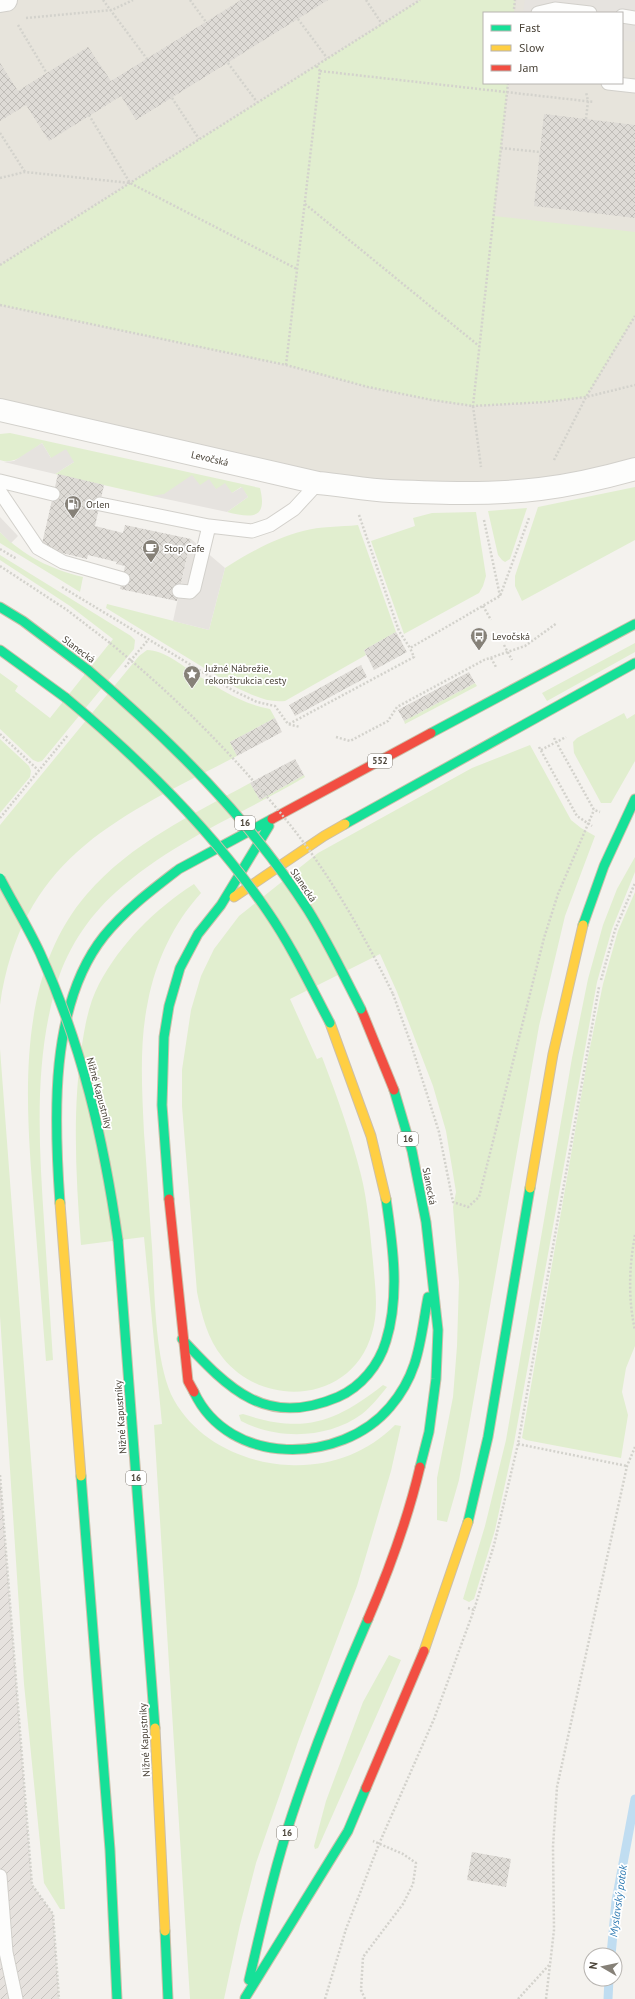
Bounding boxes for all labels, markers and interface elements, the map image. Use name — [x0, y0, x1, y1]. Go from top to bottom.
legend — [483, 12, 623, 84]
text: Fast — [519, 20, 540, 35]
text: Slow — [519, 40, 544, 55]
text: Jam — [518, 60, 538, 75]
street label: Levočská — [190, 448, 230, 469]
fuel station icon: Orlen — [63, 494, 83, 519]
place label: Orlen — [86, 498, 110, 511]
cafe icon: Stop Cafe — [141, 538, 161, 563]
place label: Stop Cafe — [164, 542, 205, 555]
bus stop icon: Levočská — [469, 626, 489, 651]
place label: Levočská — [492, 630, 530, 643]
street label: Slanecká — [60, 633, 98, 666]
place label: Južné Nábrežie, rekonštrukcia cesty — [204, 662, 287, 687]
place icon: Južné Nábrežie, rekonštrukcia cesty — [182, 664, 202, 689]
road number: 552 — [368, 754, 392, 768]
road number: 16 — [235, 816, 255, 830]
street label: Slanecká — [288, 866, 320, 905]
street label: Nižné Kapustníky — [84, 1056, 115, 1131]
road number: 16 — [398, 1132, 418, 1146]
street label: Slanecká — [420, 1166, 440, 1206]
street label: Nižné Kapustníky — [111, 1379, 130, 1454]
road number: 16 — [126, 1471, 146, 1485]
street label: Nižné Kapustníky — [136, 1702, 153, 1777]
road number: 16 — [277, 1826, 297, 1840]
water label: Myslavský potok — [606, 1863, 630, 1938]
north arrow — [583, 1947, 623, 1987]
text: N — [586, 1961, 601, 1970]

